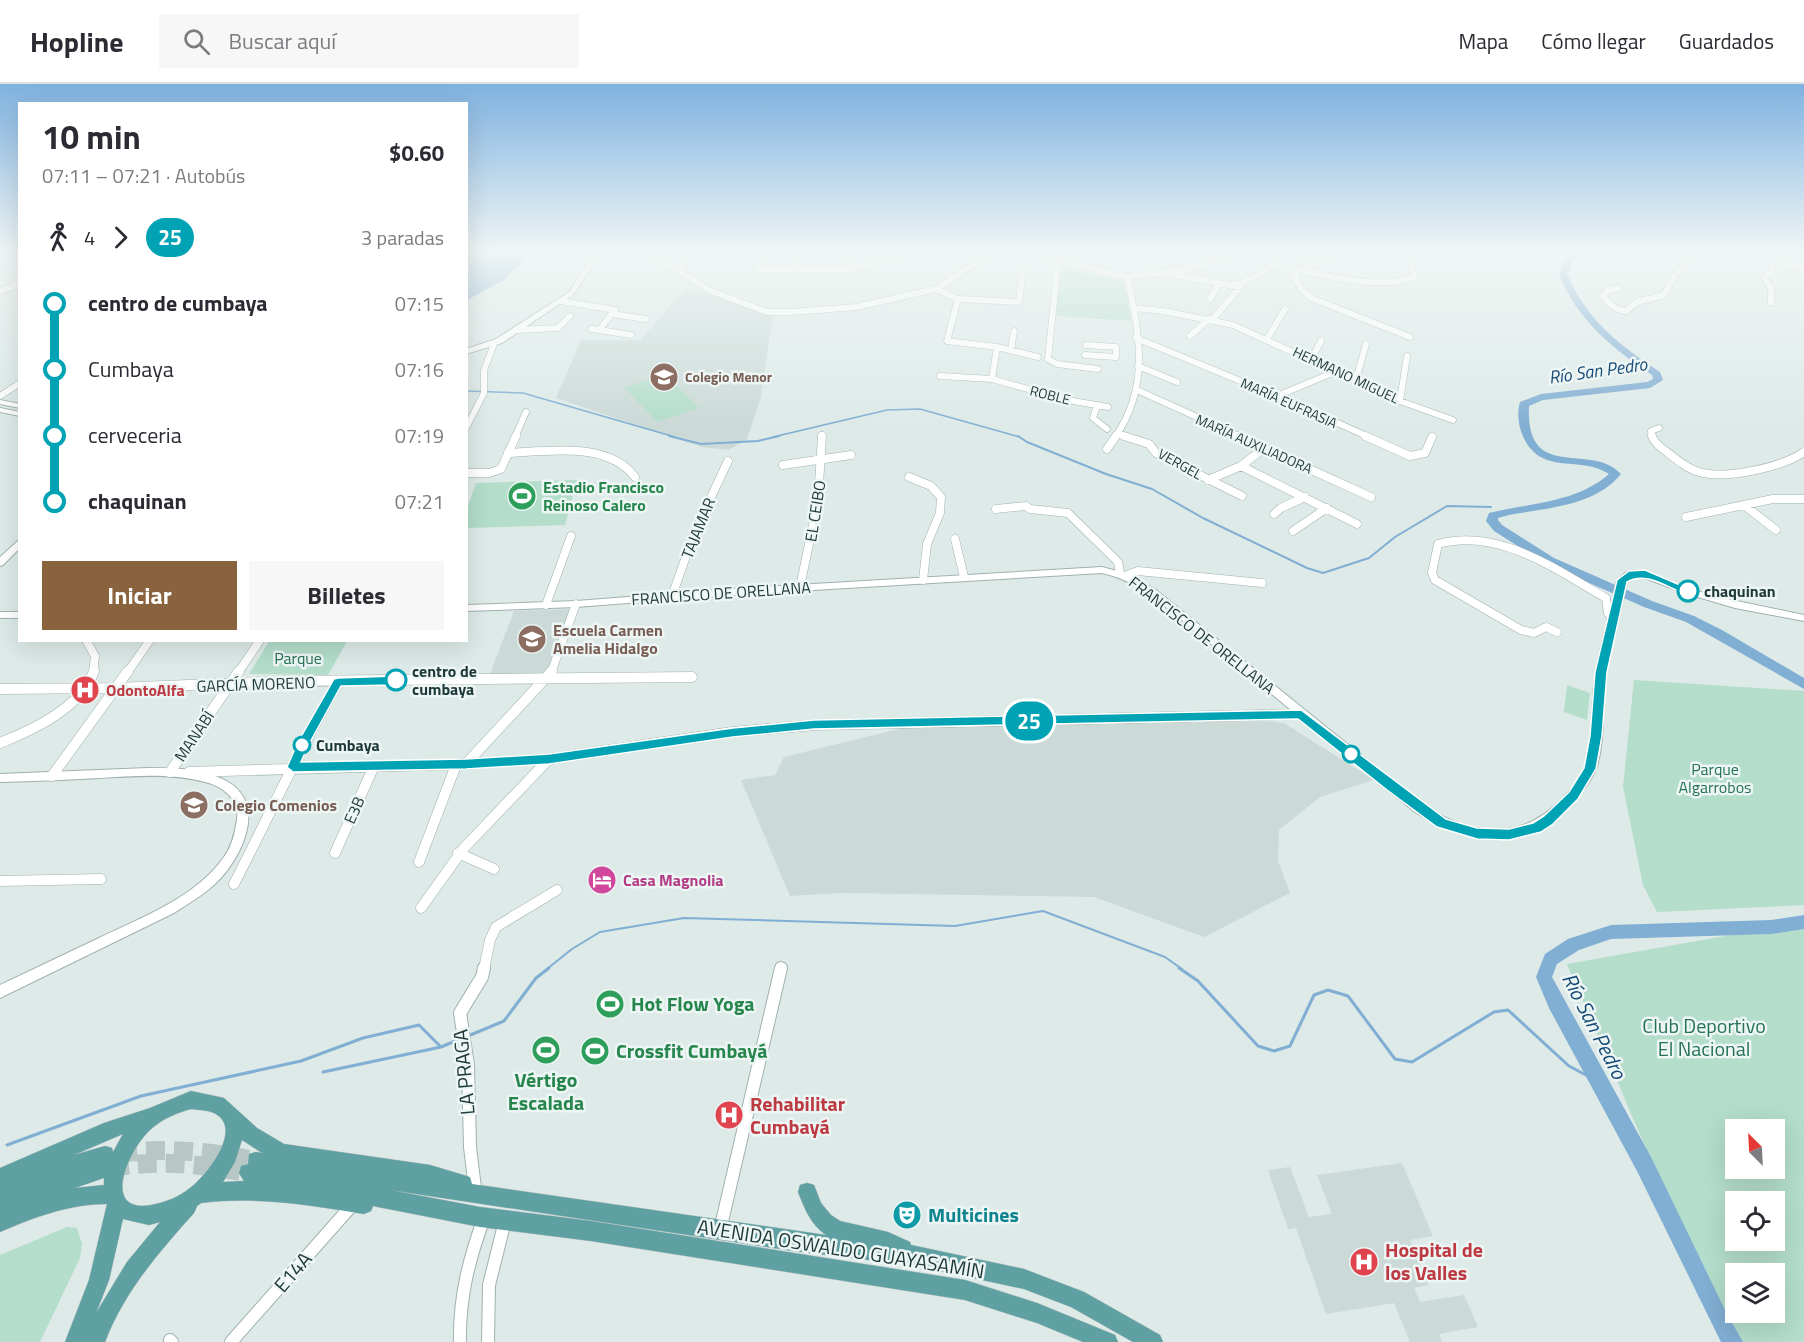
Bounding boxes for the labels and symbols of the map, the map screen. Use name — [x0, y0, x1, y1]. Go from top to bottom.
street label: HERMANO MIGUEL — [1290, 341, 1403, 408]
water label: Río San Pedro — [1547, 350, 1650, 391]
school or university icon: Colegio Menor — [648, 361, 680, 393]
place label: Colegio Menor — [685, 366, 772, 387]
street label: MARÍA EUFRASIA — [1237, 372, 1342, 434]
street label: ROBLE — [1028, 379, 1073, 410]
street label: MARÍA AUXILIADORA — [1192, 408, 1317, 479]
street label: VERGEL — [1154, 443, 1206, 484]
place label: Estadio Francisco Reinoso Calero — [543, 475, 664, 517]
street label: EL CEIBO — [798, 479, 832, 543]
sports icon: Estadio Francisco Reinoso Calero — [506, 480, 538, 512]
street label: TAJAMAR — [675, 494, 721, 562]
street label: FRANCISCO DE ORELLANA — [1124, 570, 1281, 700]
street label: FRANCISCO DE ORELLANA — [631, 575, 812, 611]
place label: chaquinan — [1704, 579, 1776, 603]
marker: chaquinan — [1677, 580, 1699, 602]
place label: Escuela Carmen Amelia Hidalgo — [553, 618, 663, 660]
school or university icon: Escuela Carmen Amelia Hidalgo — [516, 623, 548, 655]
park label: Parque — [274, 646, 322, 670]
place label: centro de cumbaya — [412, 659, 477, 701]
marker: centro de cumbaya — [385, 669, 407, 691]
street label: GARCÍA MORENO — [196, 670, 316, 698]
hospital icon: OdontoAlfa — [69, 674, 101, 706]
place label: OdontoAlfa — [106, 678, 185, 702]
line badge: 25 — [1002, 702, 1056, 740]
street label: MANABÍ — [168, 705, 221, 766]
place label: Cumbaya — [316, 733, 380, 757]
marker: Cumbaya — [293, 736, 311, 754]
unlabelled marker — [1342, 745, 1360, 763]
park label: Parque Algarrobos — [1678, 757, 1752, 799]
school or university icon: Colegio Comenios — [178, 789, 210, 821]
street label: E3B — [337, 792, 371, 828]
place label: Colegio Comenios — [215, 793, 337, 817]
hotel icon: Casa Magnolia — [586, 864, 618, 896]
place label: Casa Magnolia — [623, 868, 724, 892]
water label: Río San Pedro — [1554, 967, 1636, 1085]
sports icon: Hot Flow Yoga — [594, 988, 626, 1020]
place label: Hot Flow Yoga — [631, 988, 755, 1019]
park label: Club Deportivo El Nacional — [1642, 1010, 1766, 1064]
street label: LA PRAGA — [444, 1028, 483, 1116]
sports icon: Vértigo Escalada — [530, 1034, 562, 1066]
sports icon: Crossfit Cumbayá — [579, 1035, 611, 1067]
place label: Crossfit Cumbayá — [616, 1035, 767, 1066]
place label: Vértigo Escalada — [508, 1064, 584, 1118]
place label: Rehabilitar Cumbayá — [750, 1088, 846, 1142]
hospital icon: Rehabilitar Cumbayá — [713, 1099, 745, 1131]
north arrow — [1725, 1119, 1785, 1179]
theatre icon: Multicines — [891, 1199, 923, 1231]
place label: Multicines — [928, 1199, 1019, 1230]
street label: AVENIDA OSWALDO GUAYASAMÍN — [695, 1211, 987, 1287]
place label: Hospital de los Valles — [1385, 1234, 1483, 1288]
street label: E14A — [266, 1244, 319, 1299]
hospital icon: Hospital de los Valles — [1348, 1246, 1380, 1278]

